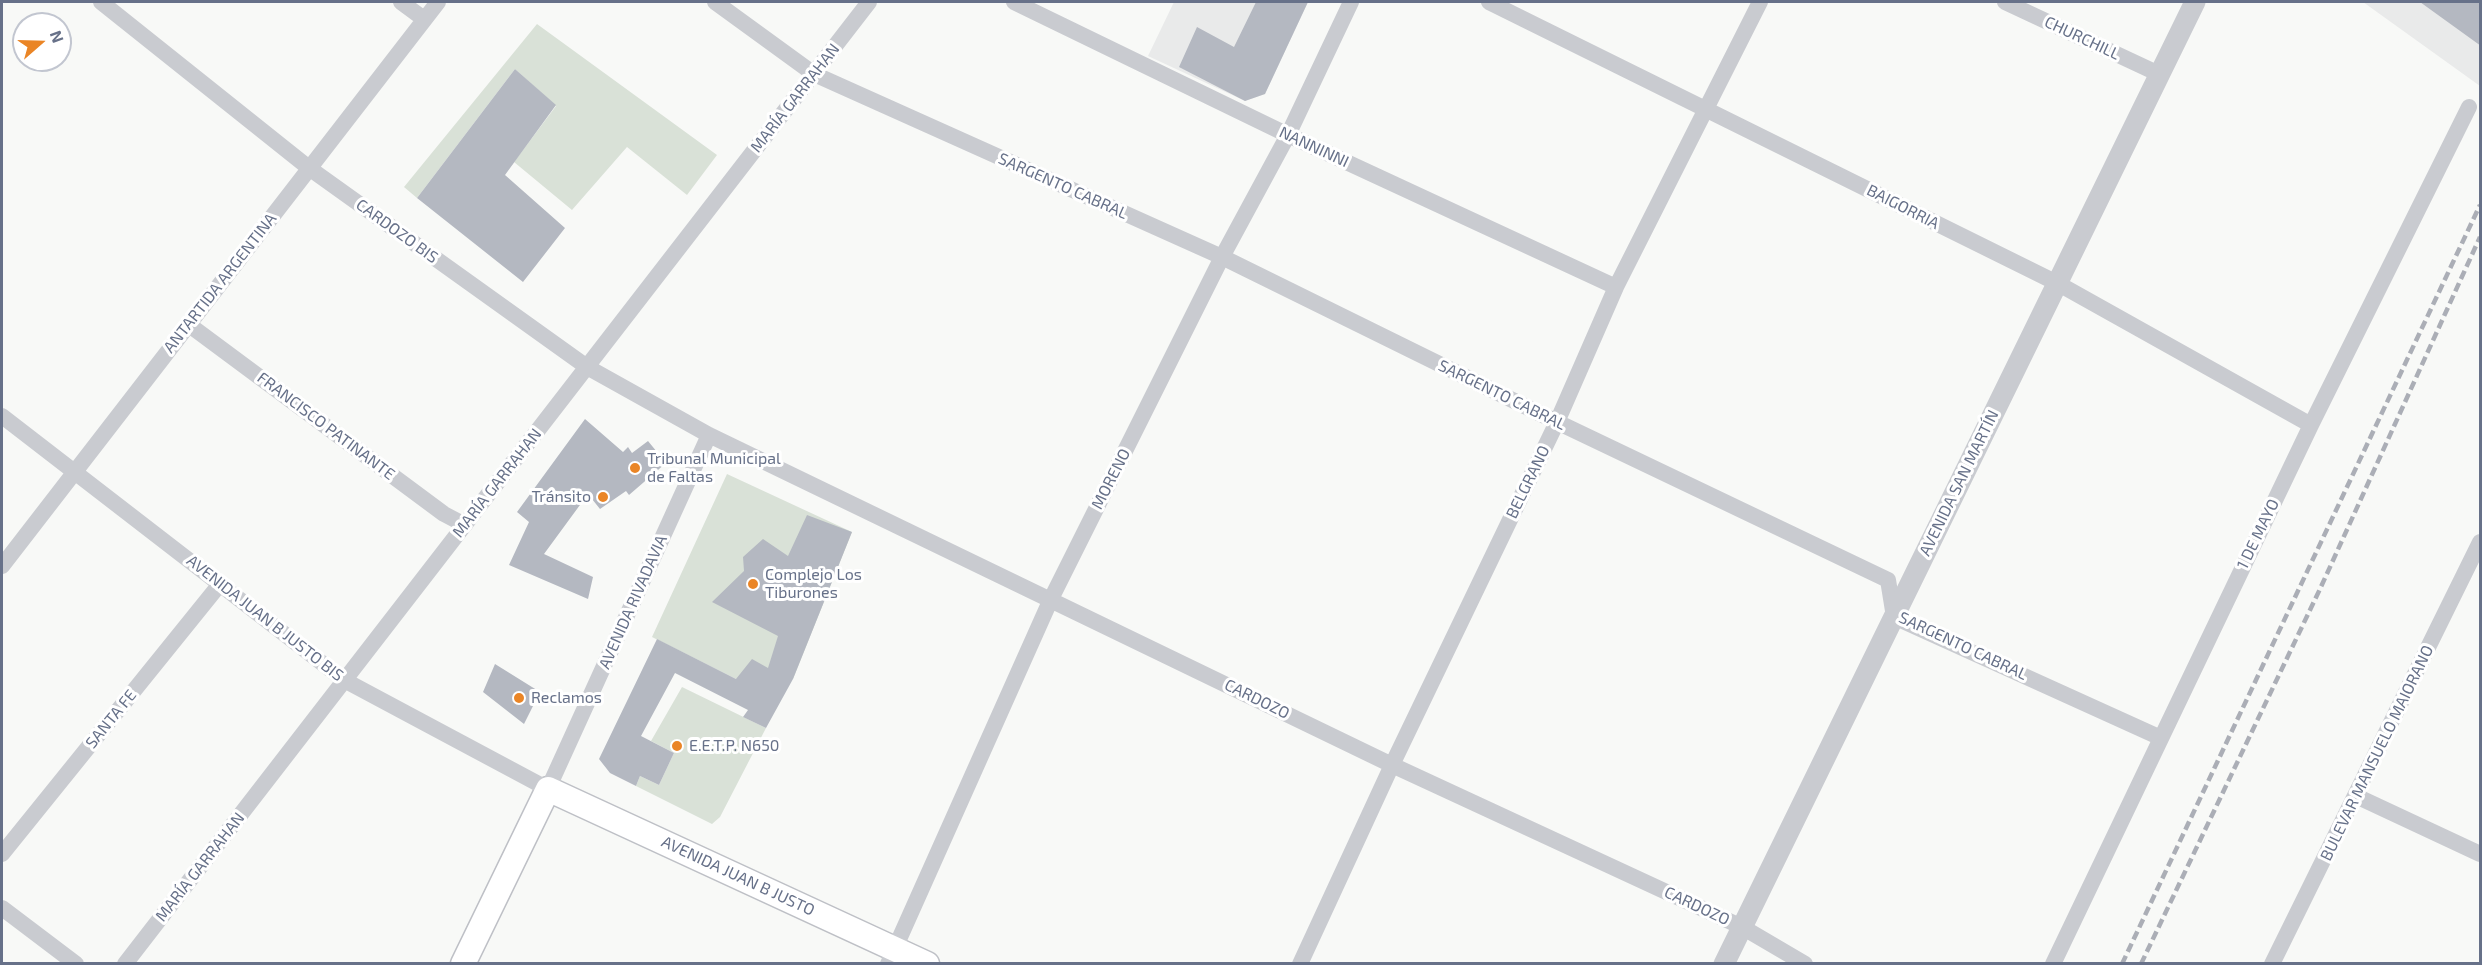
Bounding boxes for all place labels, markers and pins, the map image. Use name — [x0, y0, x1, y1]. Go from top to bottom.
place label: Tribunal Municipal de Faltas — [647, 449, 781, 487]
marker: Tribunal Municipal de Faltas — [628, 461, 642, 475]
place label: Tránsito — [531, 487, 591, 507]
marker: Tránsito — [596, 490, 610, 504]
place label: Complejo Los Tiburones — [765, 565, 862, 603]
marker: Complejo Los Tiburones — [746, 577, 760, 591]
place label: Reclamos — [531, 688, 602, 708]
marker: Reclamos — [512, 691, 526, 705]
place label: E.E.T.P. N650 — [689, 736, 779, 756]
marker: E.E.T.P. N650 — [670, 739, 684, 753]

